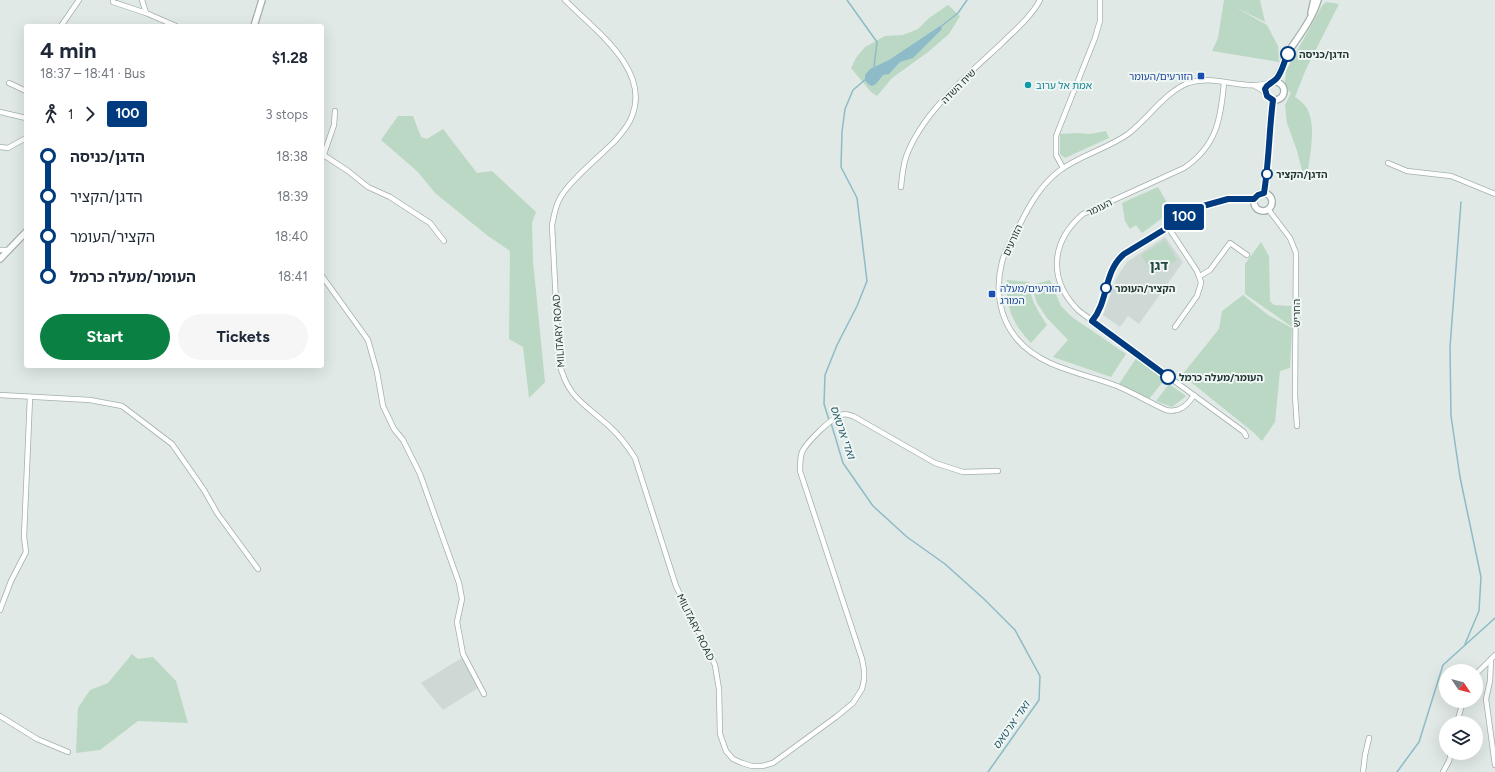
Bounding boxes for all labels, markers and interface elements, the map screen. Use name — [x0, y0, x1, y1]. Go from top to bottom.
text: 4 min — [40, 37, 97, 64]
marker: הדגן/כניסה — [1280, 46, 1296, 62]
place label: הדגן/כניסה — [1299, 48, 1349, 61]
text: $1.28 — [272, 49, 308, 67]
text: 18:37 – 18:41 · Bus — [40, 66, 145, 81]
street label: שיח השדה — [938, 66, 979, 107]
place label: הזורעים/העומר — [1129, 70, 1193, 83]
marker: הזורעים/העומר — [1196, 71, 1206, 81]
place label: אמת אל ערוב — [1036, 79, 1092, 92]
marker: אמת אל ערוב — [1023, 80, 1033, 90]
icon: walk — [40, 103, 62, 125]
icon: forward — [79, 103, 101, 125]
text: 100 — [115, 105, 139, 122]
text: 1 — [68, 107, 73, 122]
text: 3 stops — [265, 107, 308, 122]
text: הדגן/כניסה — [70, 148, 145, 166]
text: 18:38 — [276, 149, 308, 164]
marker: הדגן/הקציר — [1261, 168, 1273, 180]
place label: הדגן/הקציר — [1276, 168, 1328, 181]
text: הדגן/הקציר — [70, 188, 143, 206]
text: 18:39 — [277, 189, 308, 204]
street label: העומר — [1084, 196, 1114, 219]
line badge: 100 — [1161, 204, 1207, 230]
text: 100 — [1172, 208, 1196, 225]
street label: הזורעים — [1000, 222, 1025, 258]
text: הקציר/העומר — [70, 228, 155, 246]
text: 18:40 — [275, 229, 308, 244]
district label: דגן — [1150, 257, 1168, 274]
text: העומר/מעלה כרמל — [70, 268, 196, 286]
text: 18:41 — [278, 269, 308, 284]
place label: הזורעים/מעלה המורג — [1000, 282, 1061, 307]
marker: הקציר/העומר — [1100, 282, 1112, 294]
place label: הקציר/העומר — [1115, 282, 1175, 295]
marker: הזורעים/מעלה המורג — [987, 289, 997, 299]
street label: MILITARY ROAD — [549, 294, 568, 368]
street label: החריש — [1290, 299, 1303, 327]
button: Start — [40, 314, 170, 360]
button: Tickets — [178, 314, 308, 360]
marker: העומר/מעלה כרמל — [1160, 369, 1176, 385]
place label: העומר/מעלה כרמל — [1179, 371, 1263, 384]
water label: ואדי ארטאס — [827, 404, 858, 462]
street label: MILITARY ROAD — [674, 592, 717, 663]
north arrow — [1439, 664, 1483, 708]
map controls — [1439, 664, 1483, 760]
water label: ואדי ארטאס — [990, 697, 1034, 752]
button: layers — [1439, 716, 1483, 760]

